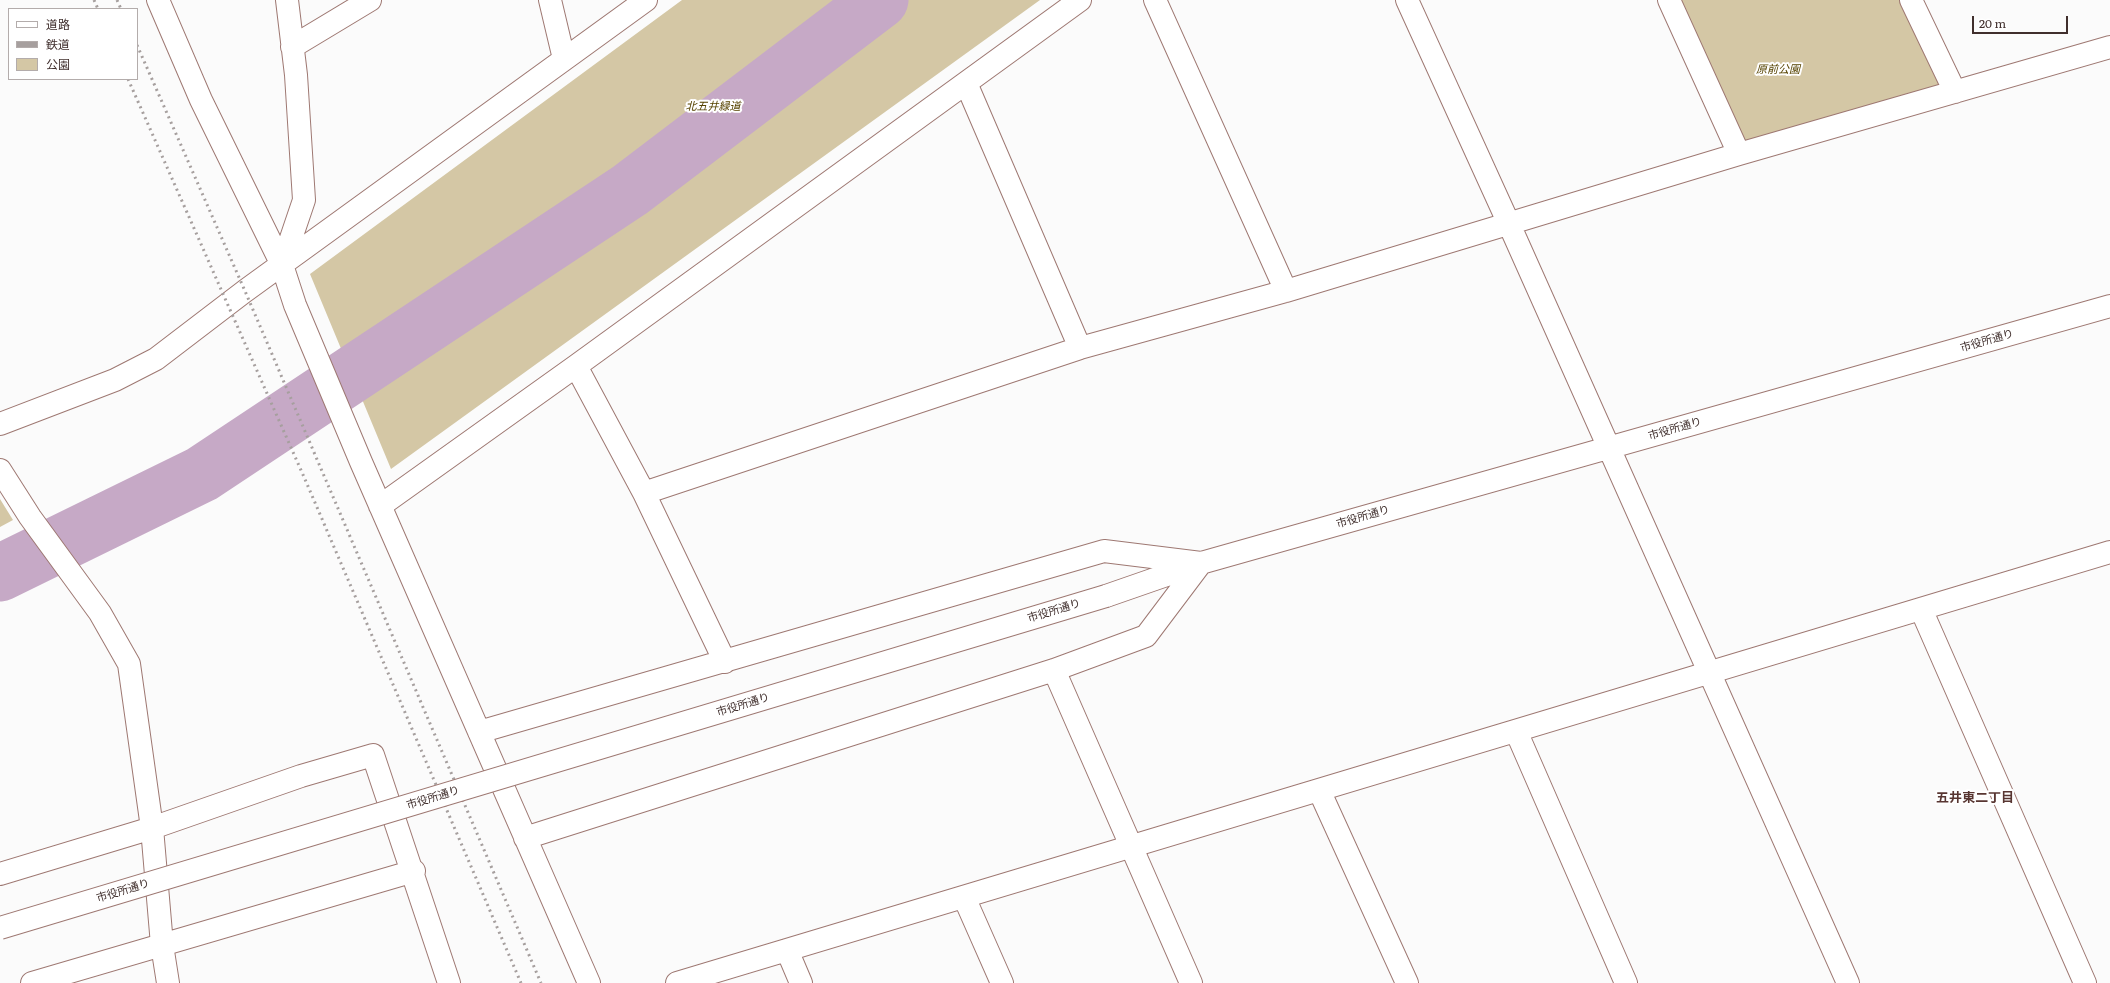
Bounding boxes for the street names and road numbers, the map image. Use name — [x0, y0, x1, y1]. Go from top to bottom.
street label: 市役所通り — [1959, 327, 2015, 355]
street label: 市役所通り — [1647, 415, 1703, 443]
street label: 市役所通り — [1335, 503, 1391, 531]
street label: 市役所通り — [1026, 597, 1082, 625]
street label: 市役所通り — [715, 691, 771, 719]
street label: 市役所通り — [405, 784, 461, 812]
street label: 市役所通り — [95, 877, 151, 905]

